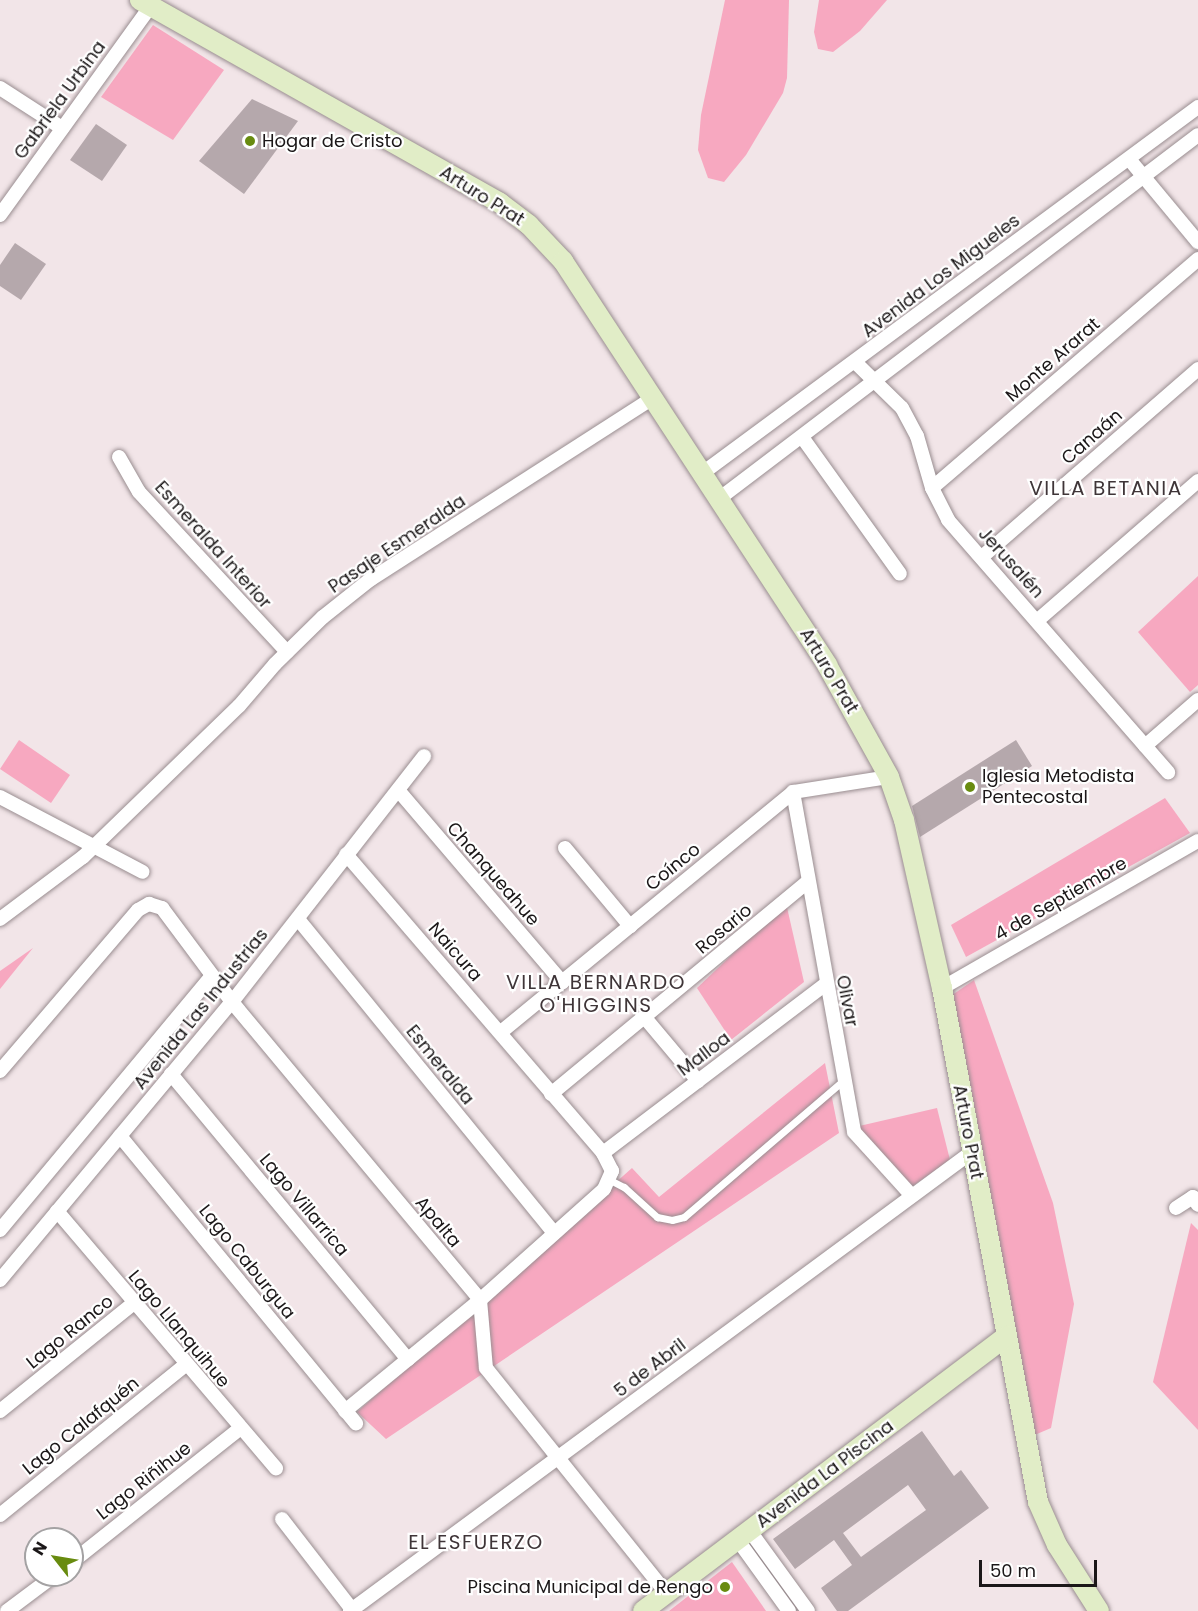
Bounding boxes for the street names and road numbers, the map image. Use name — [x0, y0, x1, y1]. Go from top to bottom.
street label: Gabriela Urbina — [10, 37, 110, 163]
street label: Arturo Prat — [436, 161, 528, 231]
street label: Avenida Los Migueles — [858, 210, 1024, 342]
street label: Monte Ararat — [1002, 313, 1104, 407]
street label: Canaán — [1057, 405, 1127, 469]
street label: Esmeralda Interior — [150, 477, 276, 613]
street label: Pasaje Esmeralda — [324, 490, 470, 598]
street label: Jerusalén — [974, 523, 1048, 603]
street label: Arturo Prat — [795, 624, 863, 718]
street label: Chanqueahue — [442, 818, 544, 930]
street label: Coínco — [641, 839, 705, 895]
street label: 4 de Septiembre — [991, 852, 1131, 946]
street label: Rosario — [692, 899, 756, 959]
street label: Naicura — [424, 918, 486, 986]
street label: Avenida Las Industrias — [129, 924, 273, 1094]
street label: Olivar — [831, 973, 863, 1029]
street label: Esmeralda — [401, 1021, 479, 1109]
street label: Malloa — [673, 1027, 735, 1081]
street label: Arturo Prat — [948, 1083, 988, 1181]
street label: Lago Villarrica — [255, 1149, 353, 1261]
street label: Apalta — [411, 1192, 465, 1252]
street label: Lago Caburgua — [194, 1201, 300, 1323]
street label: Lago Llanquihue — [124, 1266, 234, 1392]
street label: Lago Ranco — [22, 1290, 118, 1374]
street label: 5 de Abril — [610, 1334, 690, 1402]
street label: Lago Calafquén — [18, 1372, 144, 1480]
street label: Avenida La Piscina — [752, 1415, 898, 1533]
street label: Lago Riñihue — [92, 1437, 196, 1525]

